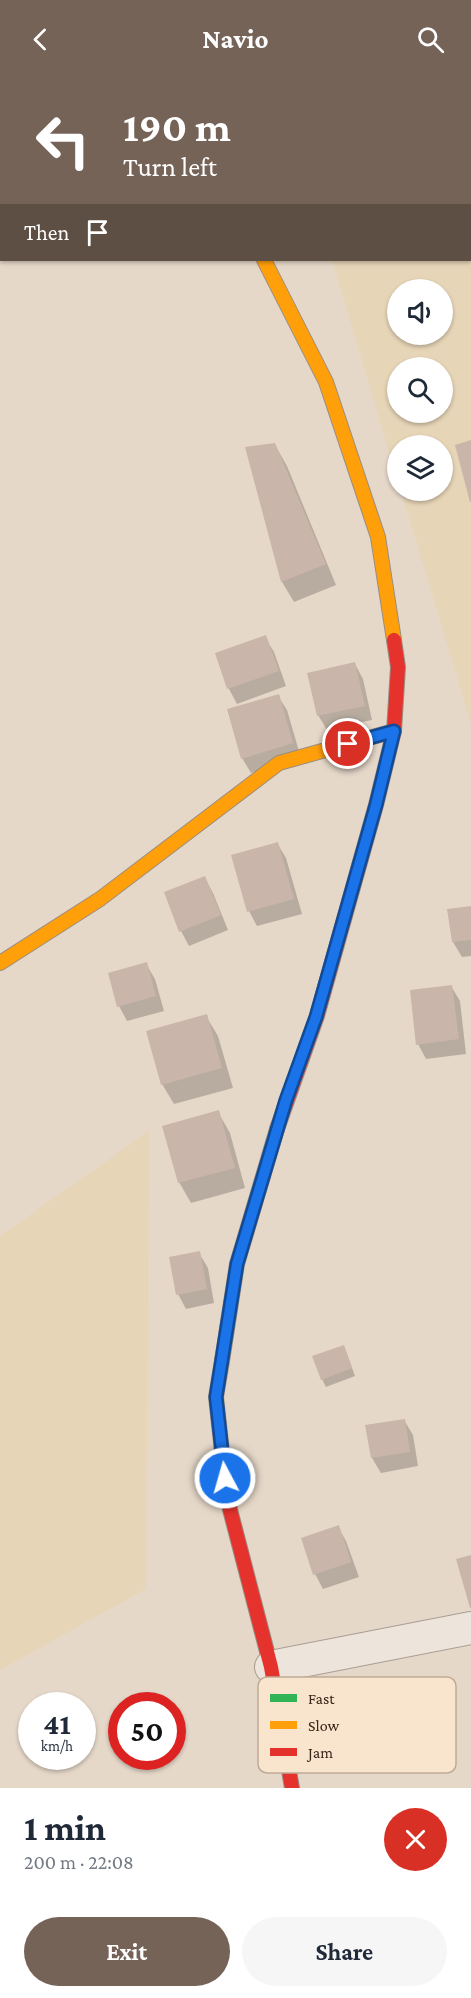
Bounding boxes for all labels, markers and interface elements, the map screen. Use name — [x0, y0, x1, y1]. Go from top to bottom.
icon: back — [24, 23, 57, 56]
icon: search — [414, 23, 447, 56]
text: Navio — [202, 24, 269, 54]
icon: left — [24, 102, 102, 180]
text: 190 m — [123, 103, 231, 150]
text: Turn left — [123, 152, 217, 182]
icon: arrive — [81, 216, 114, 249]
text: Then — [24, 220, 69, 245]
map controls — [387, 279, 453, 501]
button: sound — [387, 279, 453, 345]
button: search — [387, 357, 453, 423]
button: layers — [387, 435, 453, 501]
pin — [322, 718, 373, 769]
icon: arrive — [331, 727, 364, 760]
position arrow — [193, 1446, 257, 1510]
legend — [258, 1677, 456, 1773]
text: Fast — [308, 1690, 335, 1707]
speed limit sign: 50 — [108, 1692, 186, 1770]
text: 41 — [43, 1707, 71, 1740]
text: Slow — [308, 1717, 340, 1734]
text: km/h — [41, 1738, 73, 1754]
text: Jam — [306, 1744, 333, 1762]
text: 1 min — [24, 1808, 106, 1848]
button: close — [384, 1808, 447, 1871]
text: 200 m · 22:08 — [24, 1851, 134, 1873]
button: Exit — [24, 1917, 230, 1986]
button: Share — [242, 1917, 447, 1986]

